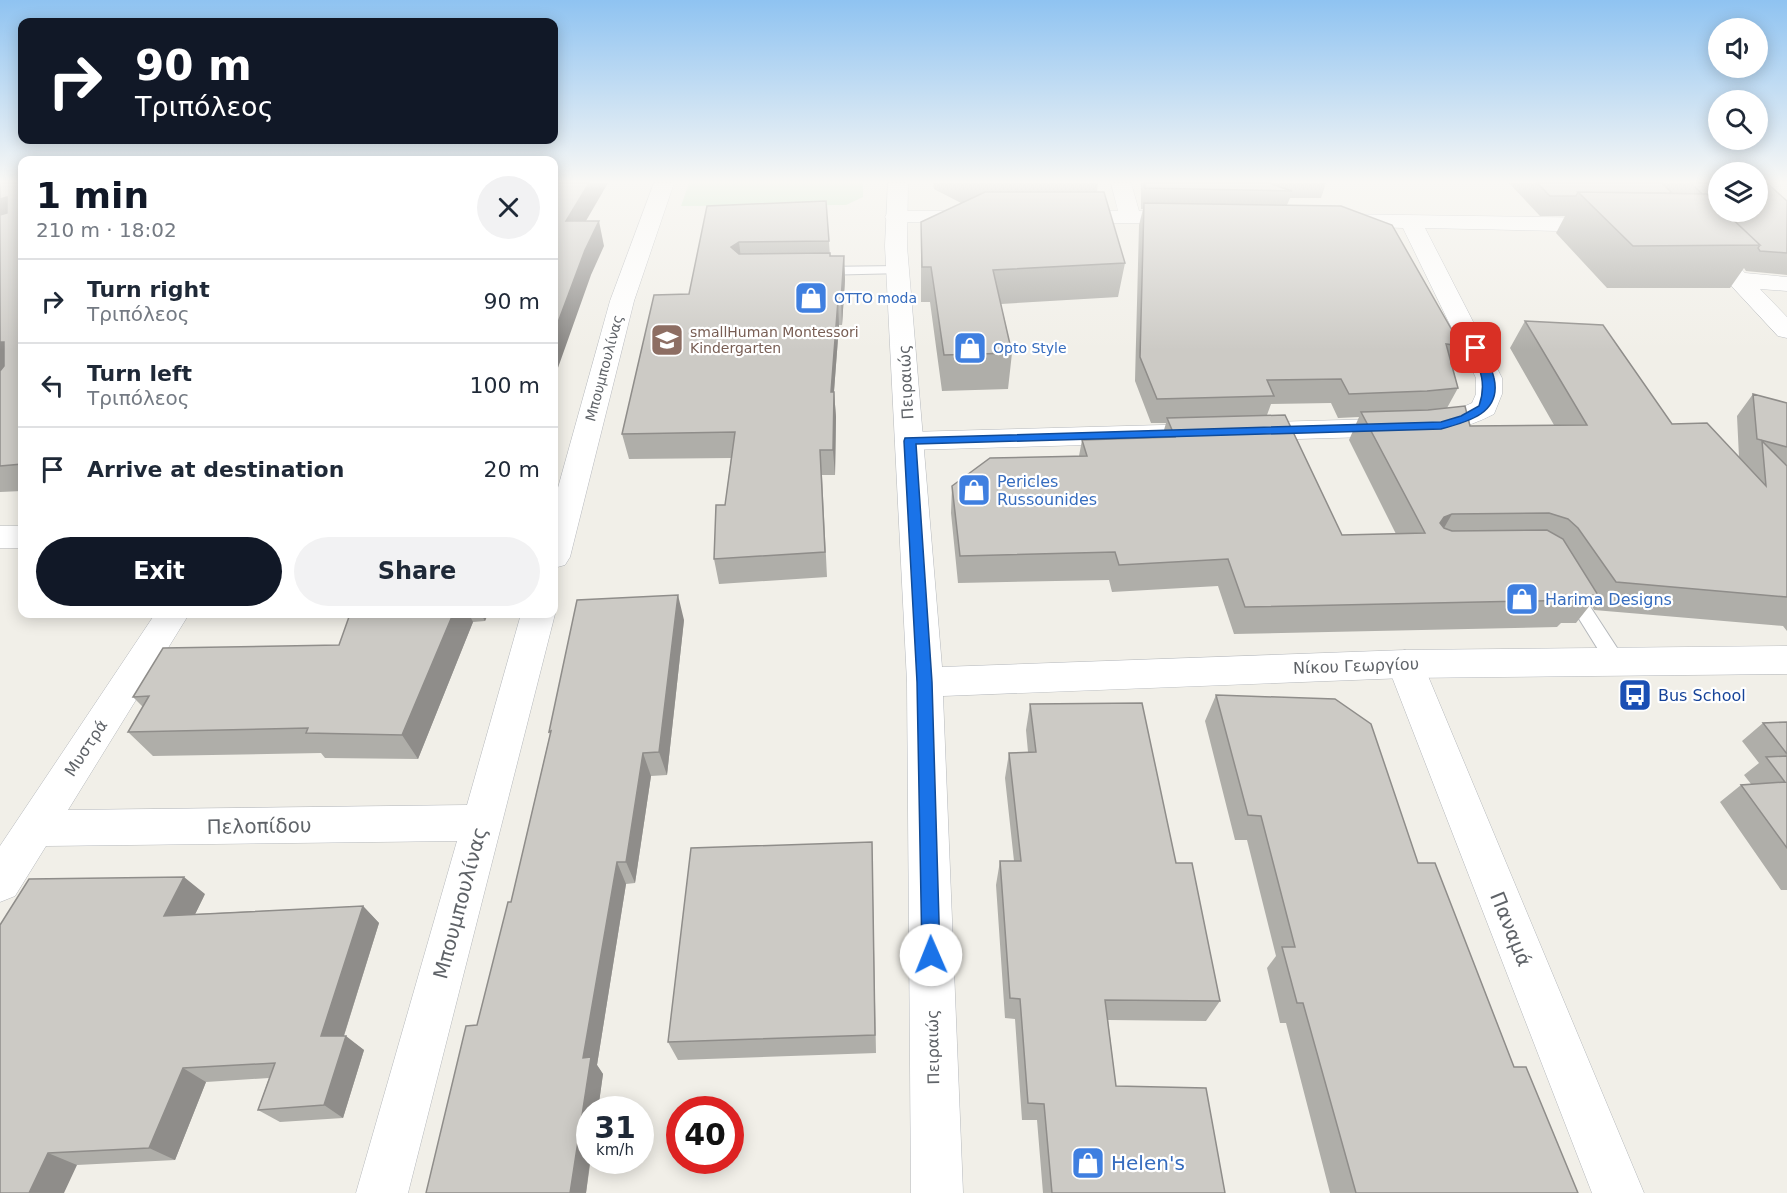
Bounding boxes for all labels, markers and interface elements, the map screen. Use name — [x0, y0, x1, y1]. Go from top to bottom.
map controls — [1708, 18, 1768, 222]
button: sound — [1708, 18, 1768, 78]
text: 90 m — [135, 41, 252, 90]
icon: right — [36, 42, 114, 120]
button: search — [1708, 90, 1768, 150]
text: Τριπόλεος — [135, 91, 273, 122]
button: layers — [1708, 162, 1768, 222]
text: 1 min — [36, 175, 149, 216]
button: close — [477, 176, 540, 239]
text: 210 m · 18:02 — [36, 218, 177, 242]
text: Turn right — [87, 277, 210, 302]
shop icon: OTTO moda — [793, 280, 829, 316]
icon: right — [36, 285, 69, 318]
text: 90 m — [484, 289, 540, 314]
place label: OTTO moda — [834, 290, 917, 306]
text: Τριπόλεος — [87, 302, 190, 326]
street label: Μπουμπουλίνας — [582, 313, 626, 423]
school or university icon: smallHuman Montessori Kindergarten — [649, 322, 685, 358]
pin — [1450, 322, 1501, 373]
place label: smallHuman Montessori Kindergarten — [690, 324, 859, 356]
shop icon: Opto Style — [952, 330, 988, 366]
icon: arrive — [1459, 331, 1492, 364]
place label: Opto Style — [993, 340, 1067, 356]
street label: Πειραιώς — [895, 344, 917, 420]
text: Turn left — [87, 361, 192, 386]
icon: left — [36, 369, 69, 402]
text: 100 m — [470, 373, 540, 398]
text: Τριπόλεος — [87, 386, 190, 410]
icon: arrive — [36, 453, 69, 486]
text: Arrive at destination — [87, 457, 344, 482]
text: 20 m — [484, 457, 540, 482]
shop icon: Pericles Russounides — [956, 472, 992, 508]
place label: Pericles Russounides — [997, 472, 1097, 509]
button: Exit — [36, 537, 282, 606]
button: Share — [294, 537, 540, 606]
shop icon: Harima Designs — [1504, 581, 1540, 617]
place label: Harima Designs — [1545, 590, 1672, 609]
street label: Νίκου Γεωργίου — [1293, 654, 1419, 678]
bus stop icon: Bus School — [1617, 677, 1653, 713]
place label: Bus School — [1658, 686, 1746, 705]
street label: Μυστρά — [61, 716, 111, 780]
street label: Πελοπίδου — [206, 813, 312, 839]
street label: Μπουμπουλίνας — [428, 824, 492, 982]
street label: Παναμά — [1485, 888, 1537, 970]
position arrow — [899, 923, 963, 987]
street label: Πειραιώς — [923, 1009, 943, 1085]
speed limit sign: 40 — [666, 1096, 744, 1174]
text: 31 — [594, 1110, 636, 1145]
text: km/h — [596, 1141, 634, 1159]
shop icon: Helen's — [1070, 1145, 1106, 1181]
place label: Helen's — [1111, 1151, 1185, 1175]

